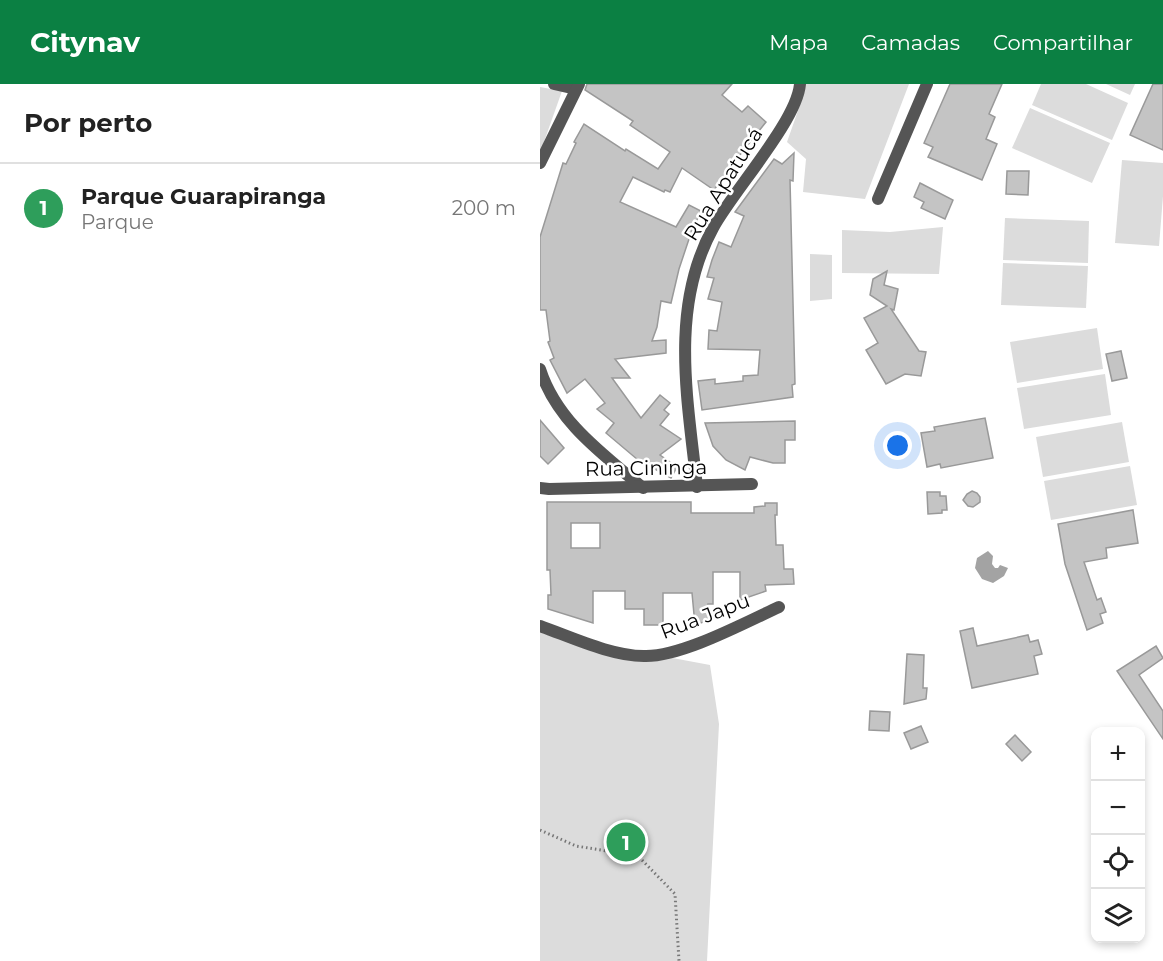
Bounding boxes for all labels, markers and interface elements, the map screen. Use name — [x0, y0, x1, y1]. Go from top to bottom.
text: Citynav — [30, 25, 140, 59]
text: Mapa — [769, 30, 828, 55]
text: Camadas — [861, 30, 960, 55]
text: Compartilhar — [993, 30, 1133, 55]
text: Por perto — [24, 107, 152, 139]
street label: Rua Apatucá — [679, 123, 767, 245]
text: Parque Guarapiranga — [81, 183, 326, 210]
text: 1 — [40, 196, 47, 220]
text: 200 m — [452, 196, 516, 220]
text: Parque — [81, 210, 154, 234]
your location — [883, 431, 912, 460]
street label: Rua Cininga — [585, 455, 707, 481]
street label: Rua Japu — [657, 588, 753, 644]
map controls — [1091, 727, 1145, 943]
button: + — [1091, 727, 1145, 781]
button: − — [1091, 781, 1145, 835]
pin: 1 — [606, 820, 646, 864]
button: locate — [1091, 835, 1145, 889]
button: layers — [1091, 889, 1145, 943]

